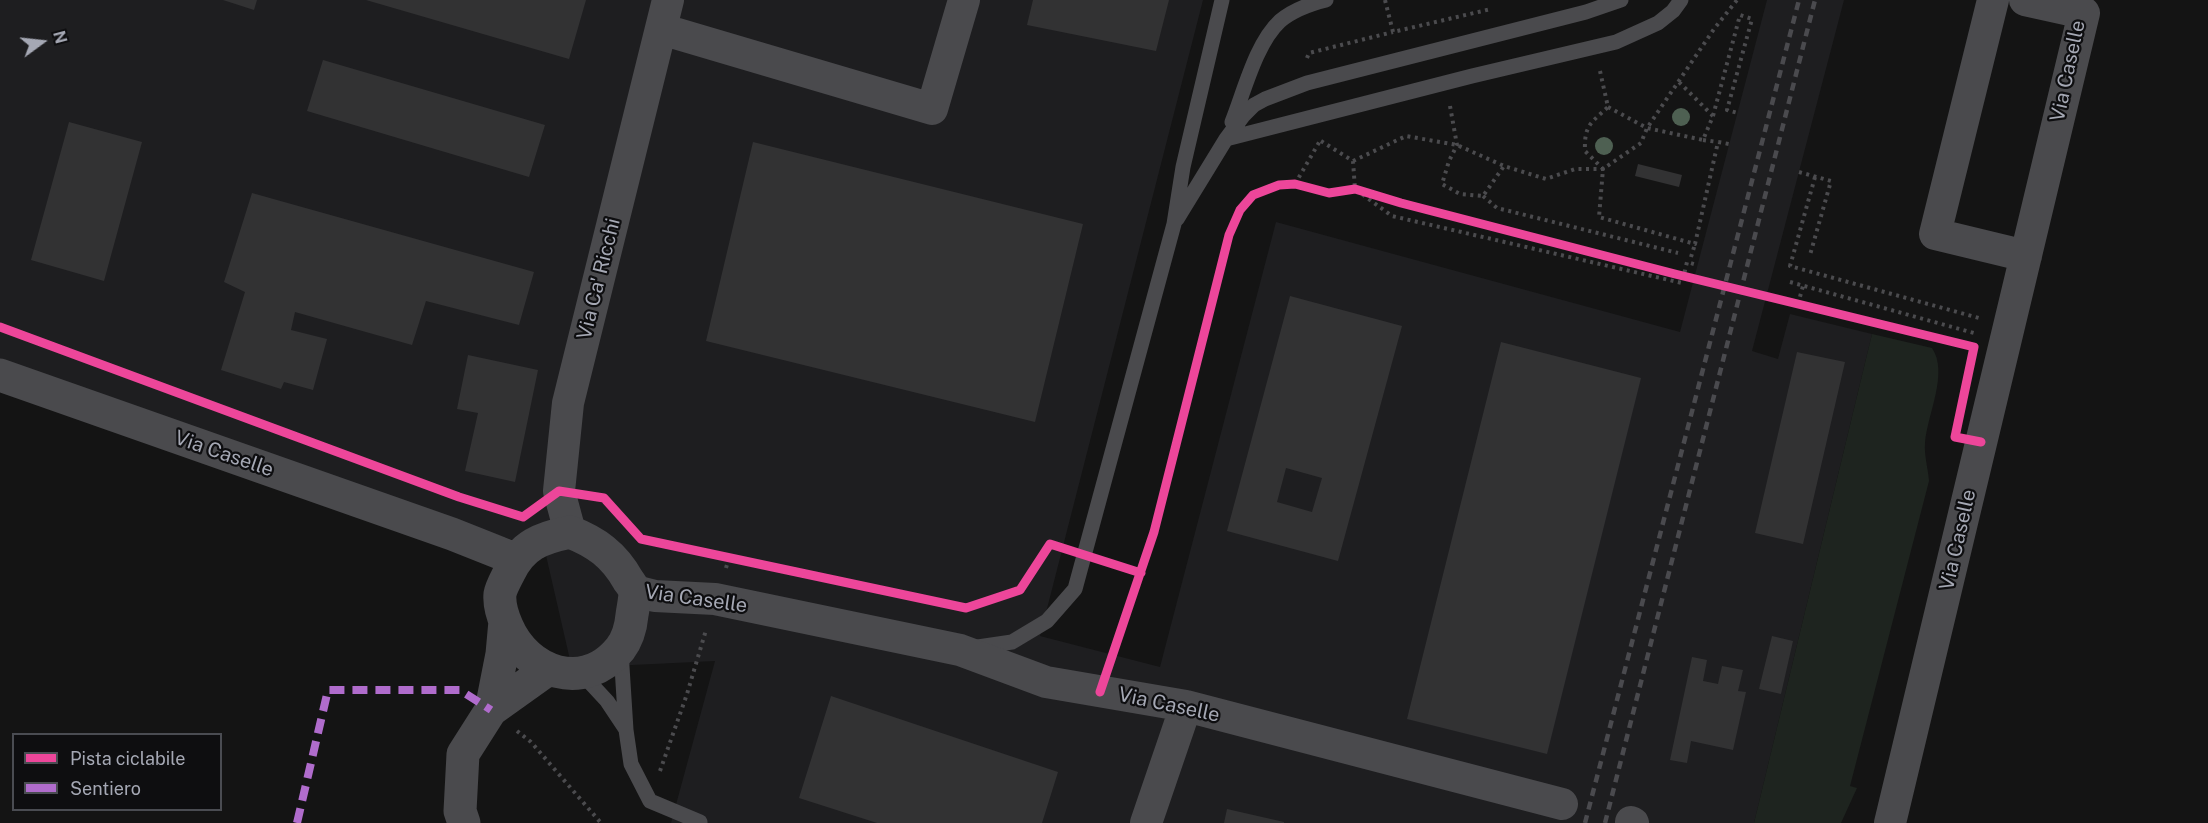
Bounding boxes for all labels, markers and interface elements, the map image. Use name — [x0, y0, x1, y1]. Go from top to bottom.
north arrow — [12, 12, 72, 72]
street label: Via Caselle — [2046, 18, 2090, 124]
text: N — [49, 29, 71, 46]
street label: Via Ca' Ricchi — [572, 216, 626, 342]
street label: Via Caselle — [171, 426, 277, 482]
street label: Via Caselle — [1935, 487, 1981, 593]
street label: Via Caselle — [643, 580, 749, 618]
street label: Via Caselle — [1116, 683, 1222, 727]
legend — [12, 733, 222, 811]
text: Pista ciclabile — [70, 748, 185, 769]
text: Sentiero — [70, 778, 141, 799]

